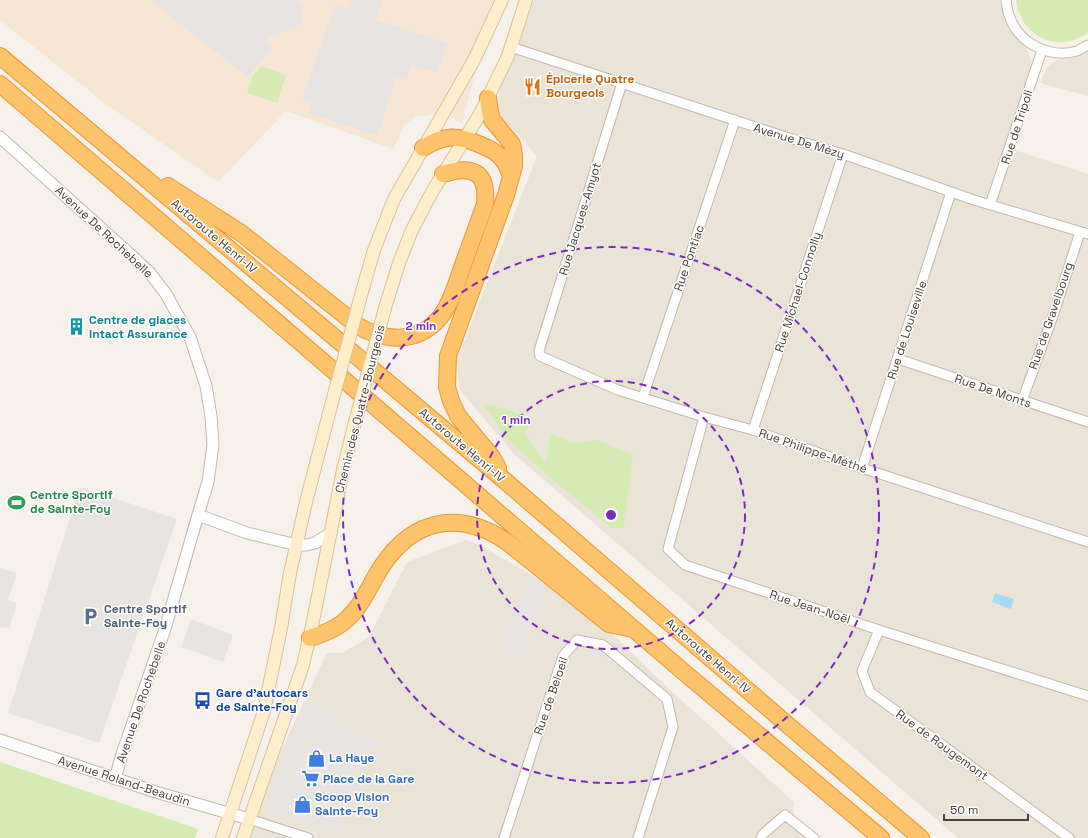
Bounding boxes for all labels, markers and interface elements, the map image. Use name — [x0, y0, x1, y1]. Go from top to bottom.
place label: Épicerie Quatre Bourgeois — [546, 71, 634, 101]
restaurant icon: Épicerie Quatre Bourgeois — [523, 76, 543, 96]
street label: Rue de Tripoli — [997, 88, 1037, 166]
street label: Avenue De Mézy — [751, 120, 847, 162]
street label: Rue Jacques-Amyot — [555, 160, 605, 278]
street label: Avenue De Rochebelle — [52, 182, 156, 282]
street label: Autoroute Henri-IV — [168, 195, 261, 277]
street label: Rue Pontiac — [670, 223, 708, 293]
street label: Rue Michael-Connolly — [771, 230, 825, 354]
street label: Rue de Gravelbourg — [1025, 260, 1077, 372]
street label: Rue de Louiseville — [884, 279, 930, 381]
place label: Centre de glaces Intact Assurance — [89, 312, 187, 342]
building icon: Centre de glaces Intact Assurance — [66, 317, 86, 337]
text: 2 min — [405, 318, 437, 334]
street label: Chemin des Quatre-Bourgeois — [331, 323, 389, 495]
street label: Rue De Monts — [953, 370, 1033, 412]
street label: Autoroute Henri-IV — [416, 404, 509, 486]
text: 1 min — [501, 412, 531, 428]
street label: Rue Philippe-Méthé — [757, 425, 869, 477]
place label: Centre Sportif de Sainte-Foy — [30, 487, 113, 517]
sports icon: Centre Sportif de Sainte-Foy — [7, 492, 27, 512]
centre of rings — [604, 508, 618, 522]
street label: Rue Jean-Noël — [768, 586, 852, 628]
place label: Centre Sportif Sainte-Foy — [104, 601, 187, 631]
parking icon: Centre Sportif Sainte-Foy — [81, 606, 101, 626]
street label: Autoroute Henri-IV — [662, 615, 754, 698]
street label: Avenue De Rochebelle — [113, 639, 169, 765]
street label: Rue de Beloeil — [530, 655, 572, 737]
place label: Gare d'autocars de Sainte-Foy — [216, 685, 308, 715]
bus stop icon: Gare d'autocars de Sainte-Foy — [193, 690, 213, 710]
street label: Rue de Rougemont — [893, 706, 991, 784]
shop icon: La Haye — [306, 748, 326, 768]
place label: La Haye — [329, 750, 375, 766]
street label: Avenue Roland-Beaudin — [56, 752, 192, 810]
supermarket icon: Place de la Gare — [300, 769, 320, 789]
place label: Place de la Gare — [323, 771, 414, 787]
place label: Scoop Vision Sainte-Foy — [315, 789, 389, 819]
shop icon: Scoop Vision Sainte-Foy — [292, 794, 312, 814]
scale bar — [944, 796, 1028, 822]
text: 50 m — [950, 802, 978, 818]

